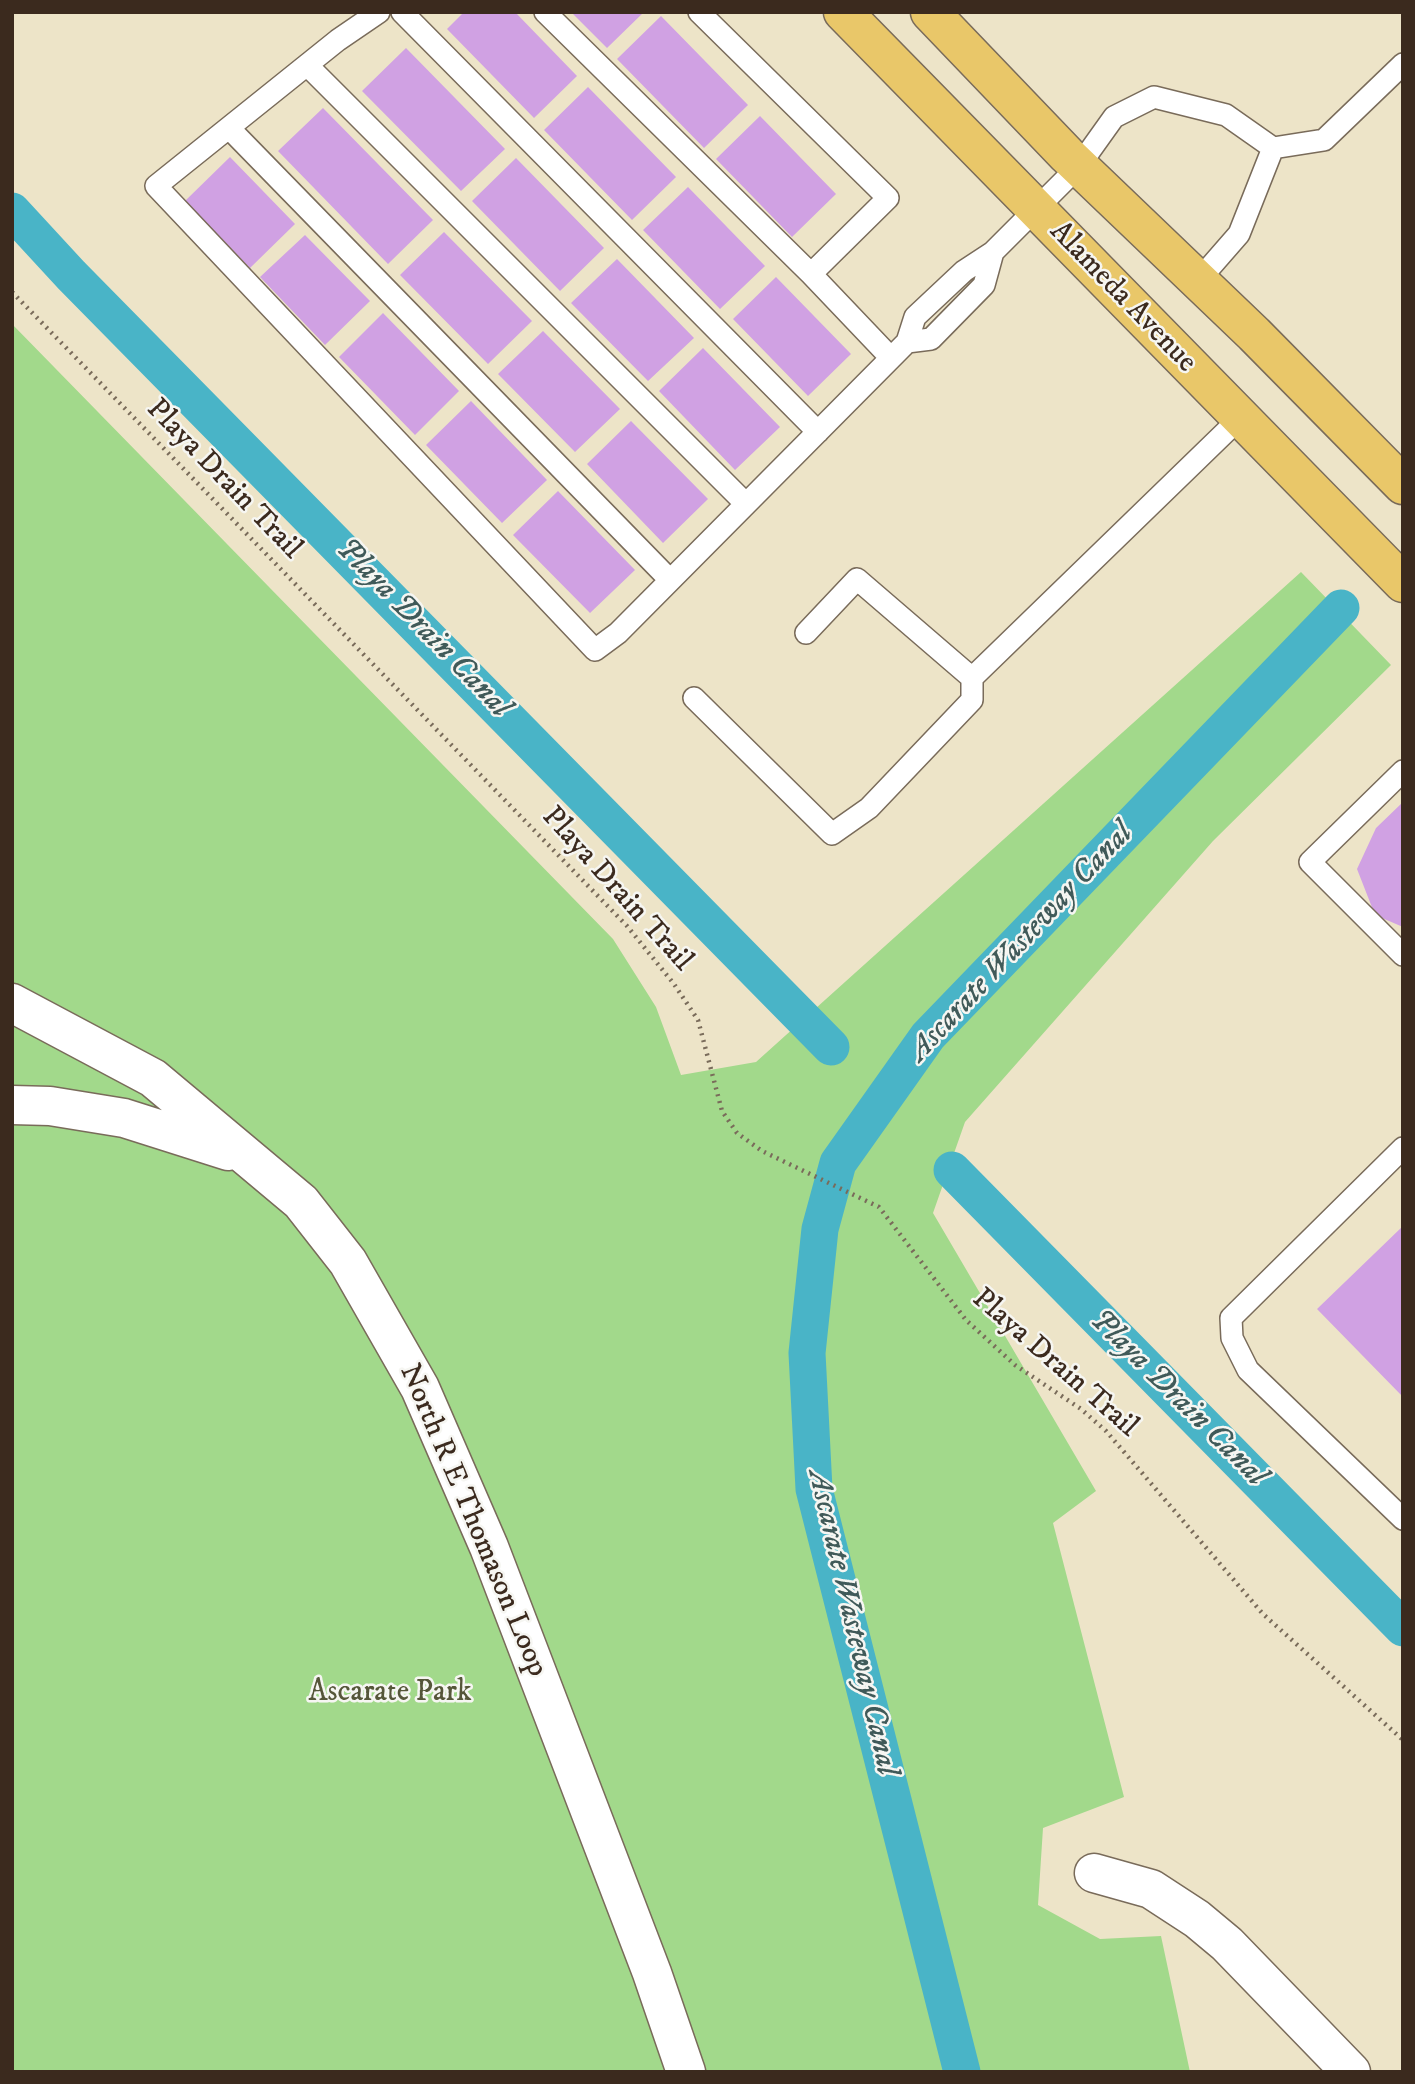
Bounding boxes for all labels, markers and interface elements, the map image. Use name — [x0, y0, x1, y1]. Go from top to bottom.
street label: Alameda Avenue — [1041, 215, 1203, 381]
street label: Playa Drain Trail — [138, 392, 308, 568]
water label: Playa Drain Canal — [326, 531, 518, 727]
street label: Playa Drain Trail — [533, 800, 699, 980]
water label: Ascarate Wasteway Canal — [902, 816, 1142, 1070]
street label: Playa Drain Trail — [963, 1282, 1145, 1446]
water label: Playa Drain Canal — [1080, 1302, 1274, 1496]
street label: North R E Thomason Loop — [390, 1359, 554, 1683]
water label: Ascarate Wasteway Canal — [797, 1467, 905, 1779]
park label: Ascarate Park — [308, 1676, 472, 1712]

